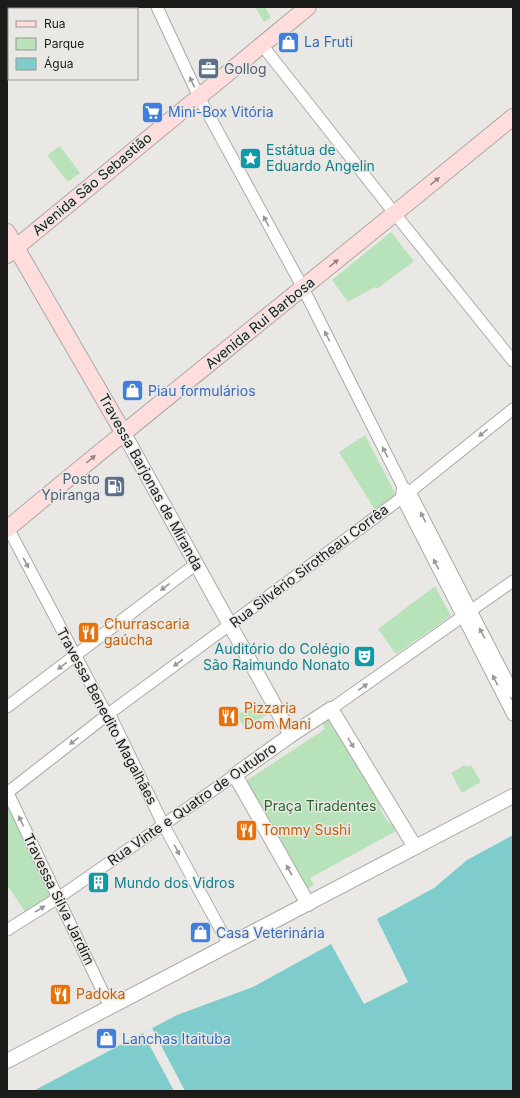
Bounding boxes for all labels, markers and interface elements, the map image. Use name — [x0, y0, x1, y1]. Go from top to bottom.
legend — [8, 8, 138, 80]
text: Rua — [44, 16, 66, 31]
shop icon: La Fruti — [275, 29, 301, 55]
place label: La Fruti — [304, 33, 353, 50]
text: Parque — [44, 36, 84, 51]
text: Água — [44, 56, 73, 71]
office icon: Gollog — [195, 56, 221, 82]
place label: Gollog — [224, 60, 267, 77]
one-way arrow — [189, 76, 195, 87]
supermarket icon: Mini-Box Vitória — [139, 99, 165, 125]
place label: Mini-Box Vitória — [168, 103, 274, 120]
street label: Avenida São Sebastião — [28, 129, 155, 239]
place label: Estátua de Eduardo Angelin — [266, 141, 375, 174]
place icon: Estátua de Eduardo Angelin — [238, 145, 264, 171]
one-way arrow — [429, 177, 440, 186]
one-way arrow — [263, 215, 270, 227]
one-way arrow — [328, 259, 339, 268]
street label: Avenida Rui Barbosa — [202, 273, 318, 372]
one-way arrow — [324, 330, 330, 342]
shop icon: Piau formulários — [120, 378, 146, 404]
place label: Piau formulários — [148, 382, 256, 399]
street label: Travessa Barjonas de Miranda — [96, 390, 207, 573]
one-way arrow — [477, 429, 488, 437]
one-way arrow — [382, 446, 388, 458]
one-way arrow — [85, 455, 96, 463]
place label: Posto Ypiranga — [41, 470, 100, 503]
fuel station icon: Posto Ypiranga — [102, 474, 128, 500]
street label: Rua Silvério Sirotheau Corrêa — [226, 500, 391, 631]
one-way arrow — [420, 511, 426, 523]
one-way arrow — [23, 557, 29, 569]
one-way arrow — [433, 559, 439, 570]
one-way arrow — [160, 583, 171, 592]
place label: Churrascaria gaúcha — [104, 615, 190, 648]
restaurant icon: Churrascaria gaúcha — [76, 619, 102, 645]
street label: Travessa Benedito Magalhães — [53, 624, 161, 807]
one-way arrow — [479, 627, 485, 639]
place label: Auditório do Colégio São Raimundo Nonato — [203, 640, 350, 673]
theatre icon: Auditório do Colégio São Raimundo Nonato — [352, 644, 378, 670]
one-way arrow — [173, 659, 183, 667]
one-way arrow — [56, 662, 67, 670]
one-way arrow — [492, 674, 498, 686]
one-way arrow — [357, 683, 368, 691]
place label: Pizzaria Dom Mani — [244, 699, 311, 732]
restaurant icon: Pizzaria Dom Mani — [215, 703, 241, 729]
one-way arrow — [68, 737, 79, 745]
one-way arrow — [347, 737, 355, 748]
street label: Rua Vinte e Quatro de Outubro — [104, 739, 279, 869]
park label: Praça Tiradentes — [264, 797, 376, 814]
one-way arrow — [18, 815, 24, 826]
restaurant icon: Tommy Sushi — [234, 817, 260, 843]
place label: Tommy Sushi — [262, 821, 351, 838]
street label: Travessa Silva Jardim — [20, 830, 99, 967]
one-way arrow — [174, 844, 181, 855]
one-way arrow — [285, 864, 292, 876]
building icon: Mundo dos Vidros — [85, 870, 111, 896]
place label: Mundo dos Vidros — [114, 874, 235, 891]
one-way arrow — [35, 905, 45, 913]
shop icon: Casa Veterinária — [187, 920, 213, 946]
place label: Casa Veterinária — [216, 924, 325, 941]
restaurant icon: Padoka — [48, 981, 74, 1007]
place label: Padoka — [76, 985, 125, 1002]
shop icon: Lanchas Itaituba — [94, 1026, 120, 1052]
place label: Lanchas Itaituba — [122, 1030, 231, 1047]

